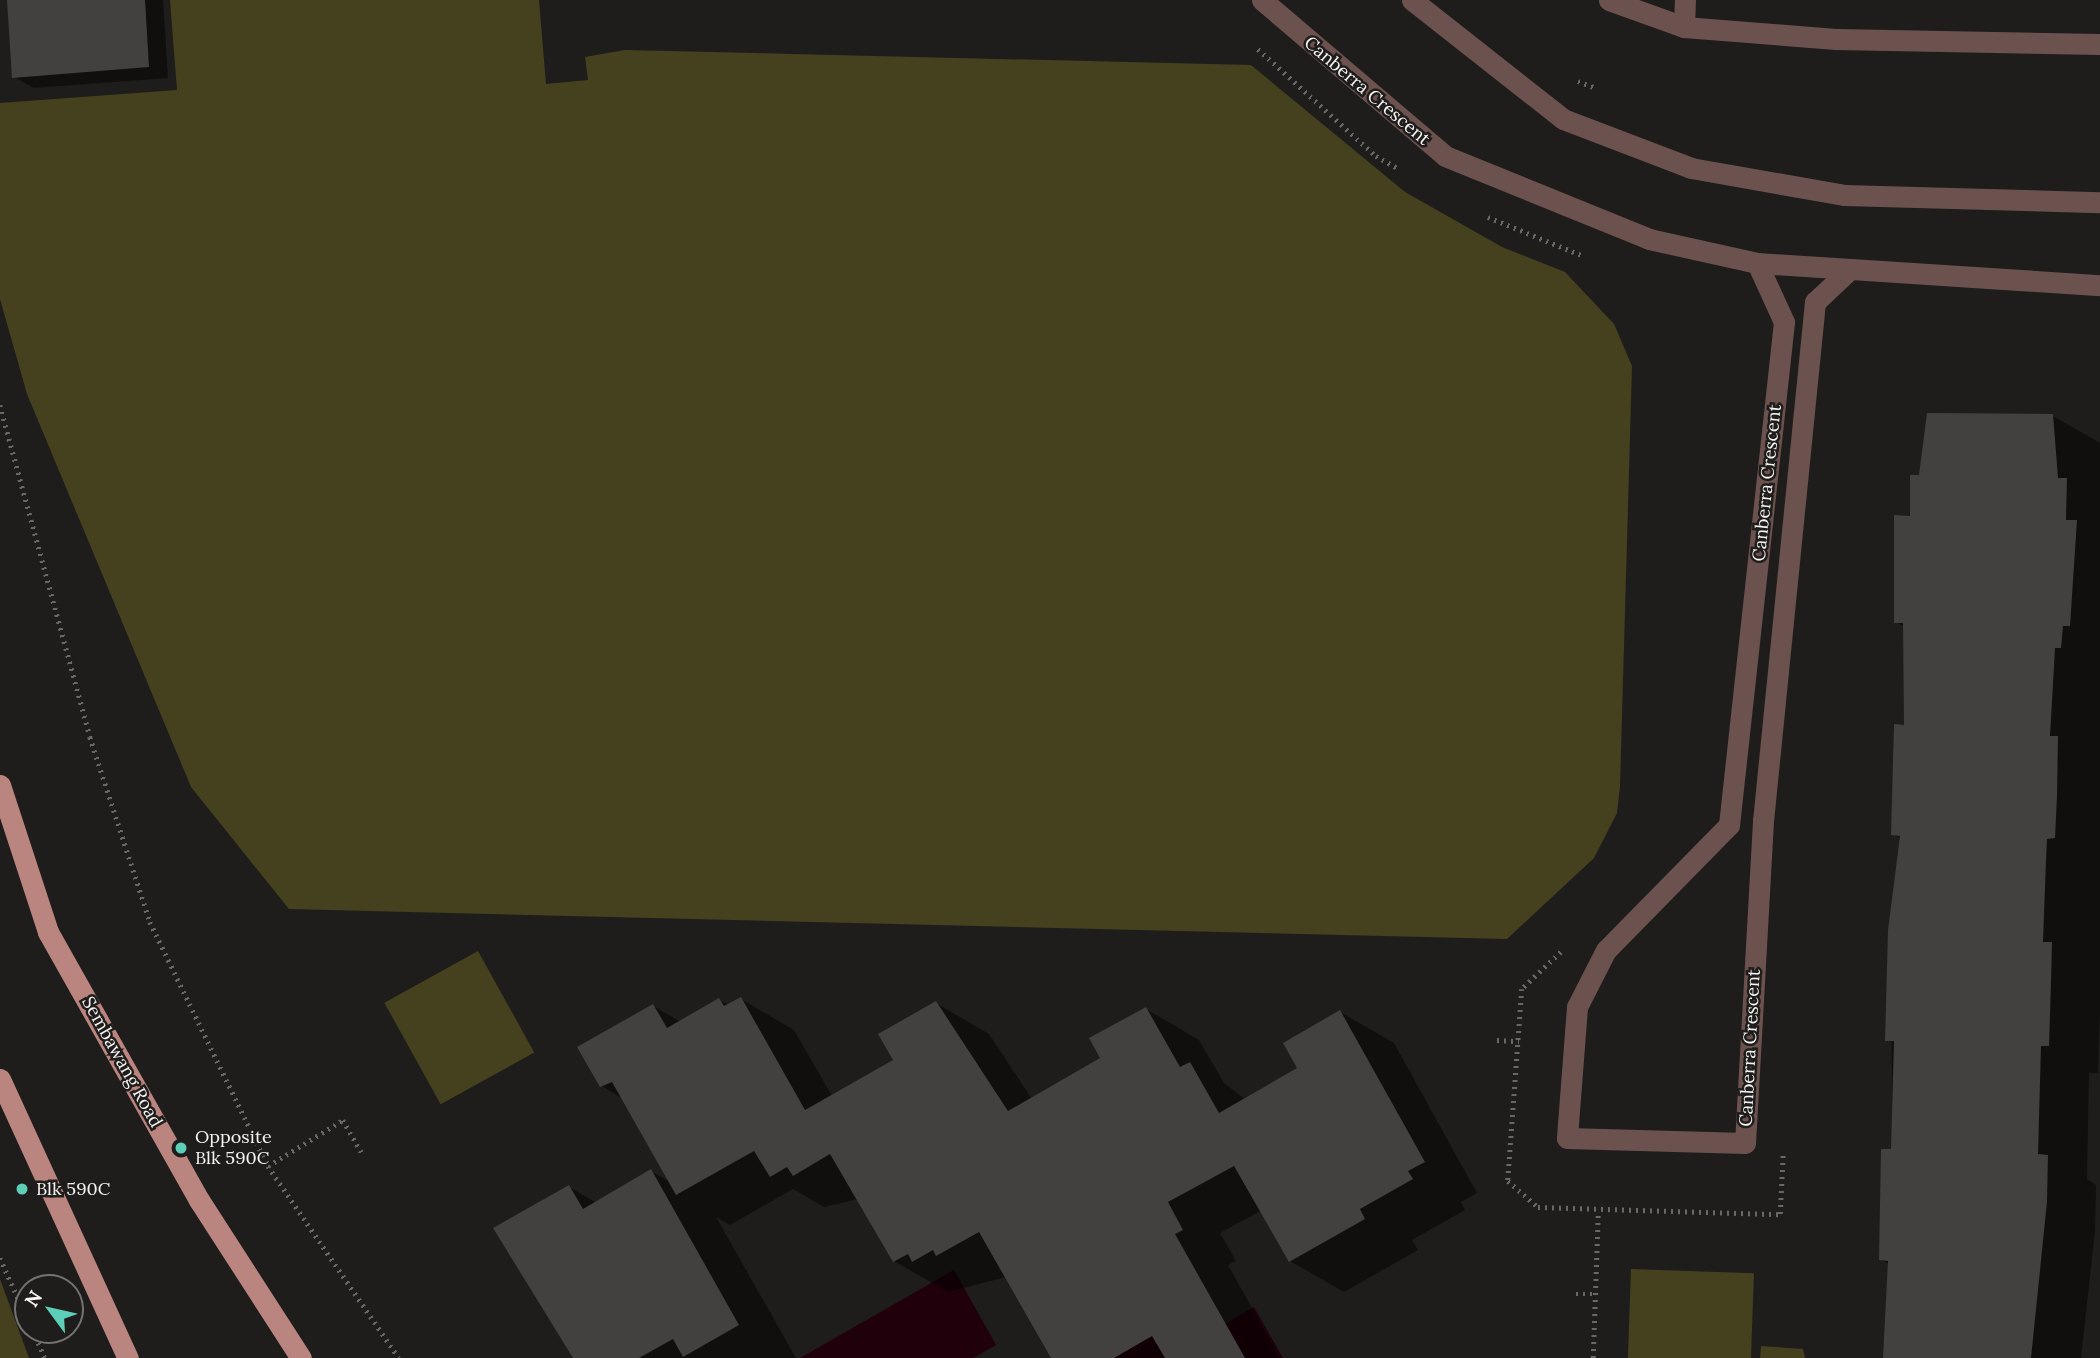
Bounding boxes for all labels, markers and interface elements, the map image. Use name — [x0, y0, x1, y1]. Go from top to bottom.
street label: Canberra Crescent — [1300, 32, 1434, 150]
street label: Canberra Crescent — [1748, 403, 1786, 563]
street label: Canberra Crescent — [1735, 969, 1765, 1127]
street label: Sembawang Road — [77, 993, 167, 1131]
place label: Opposite Blk 590C — [195, 1127, 272, 1170]
marker: Opposite Blk 590C — [173, 1140, 189, 1156]
place label: Blk 590C — [36, 1178, 110, 1200]
marker: Blk 590C — [14, 1181, 30, 1197]
north arrow — [14, 1274, 84, 1344]
text: N — [19, 1286, 47, 1311]

